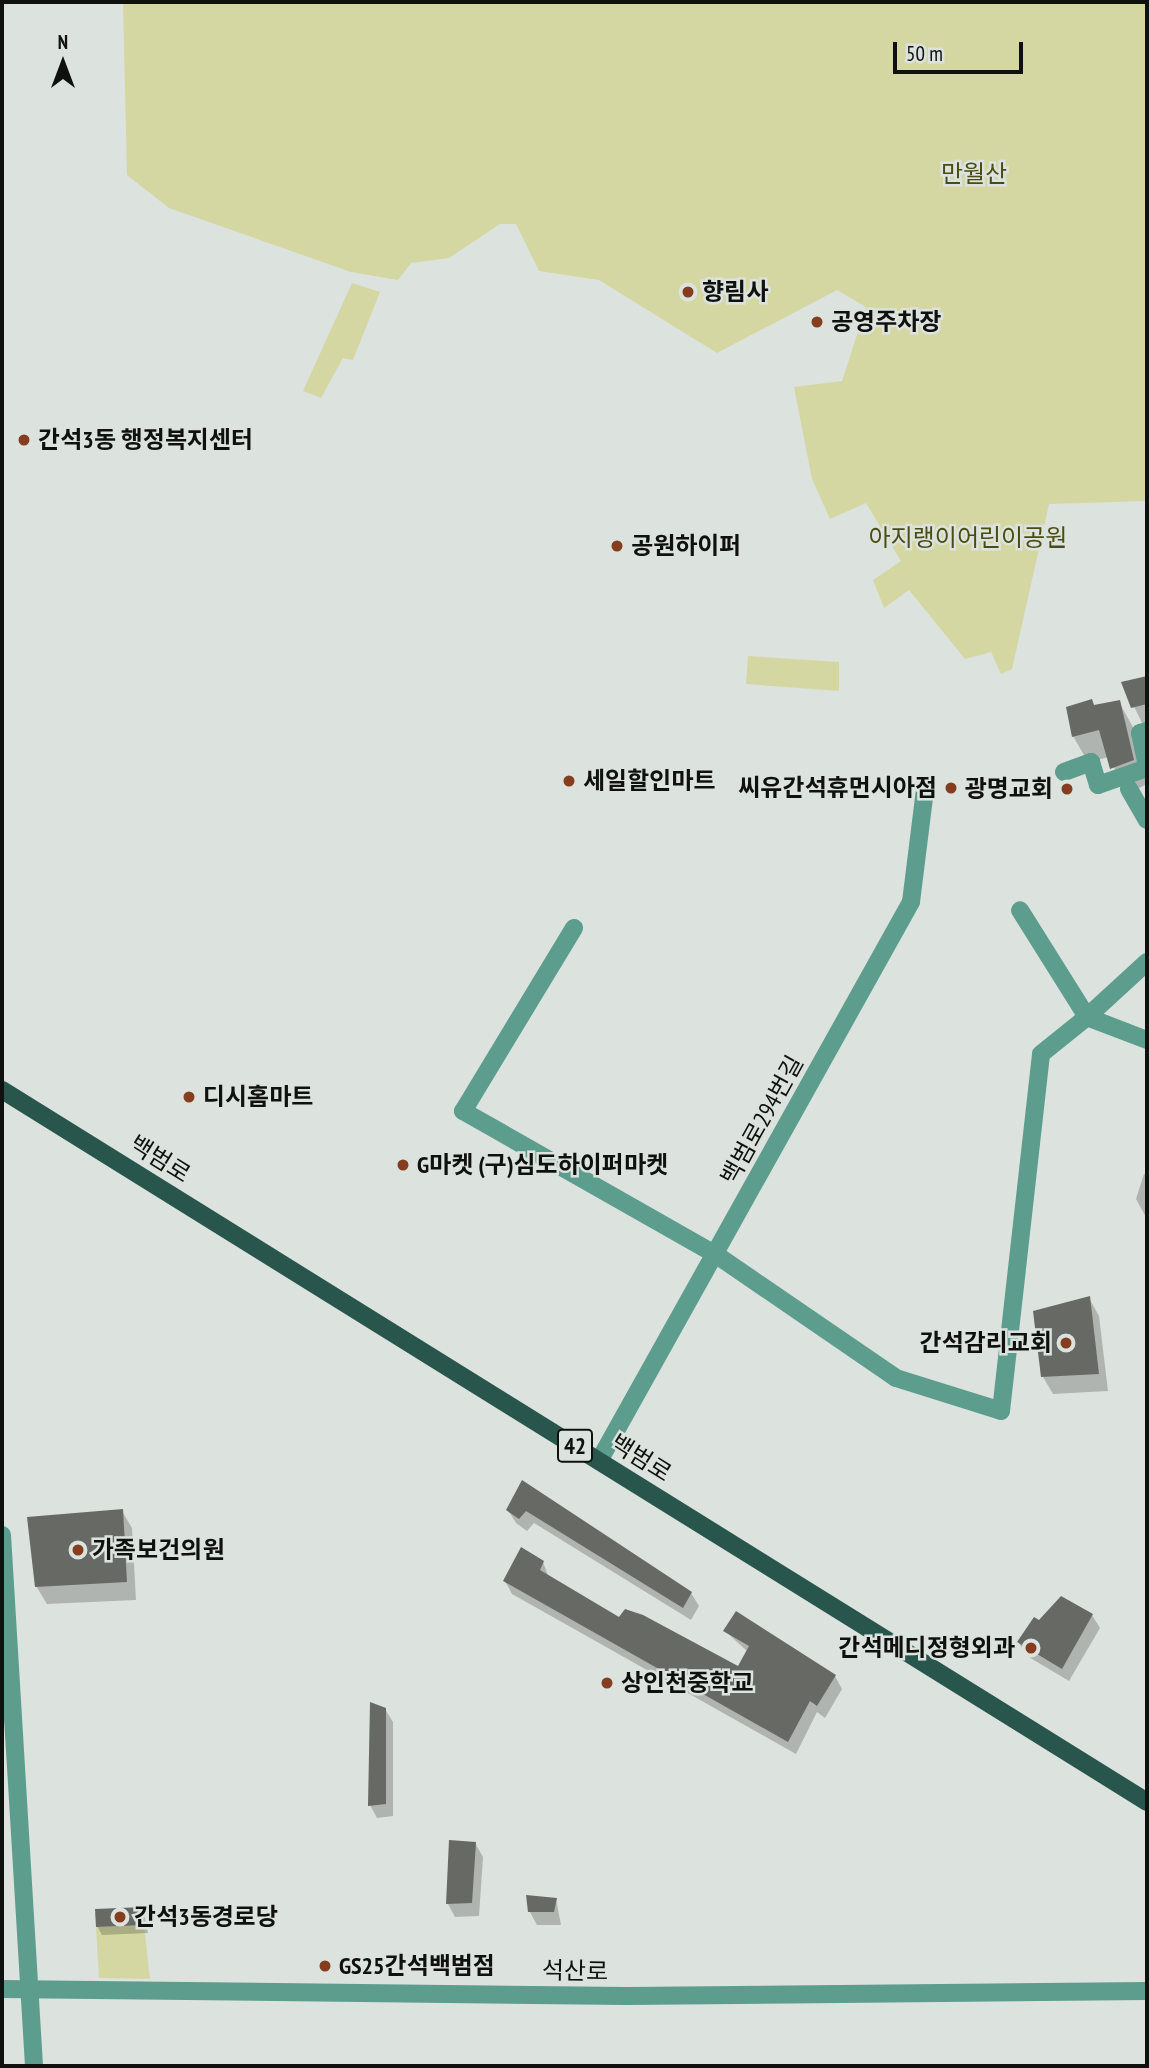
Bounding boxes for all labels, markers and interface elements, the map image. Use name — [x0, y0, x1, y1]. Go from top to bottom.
north arrow — [28, 28, 98, 98]
scale bar — [897, 28, 1026, 72]
text: N — [58, 30, 68, 54]
text: 50 m — [906, 40, 943, 67]
park label: 만월산 — [941, 160, 1007, 188]
place label: 향림사 — [702, 278, 768, 306]
marker: 향림사 — [680, 284, 696, 300]
place label: 공영주차장 — [831, 308, 941, 336]
marker: 공영주차장 — [809, 314, 825, 330]
place label: 간석3동 행정복지센터 — [38, 426, 253, 454]
marker: 간석3동 행정복지센터 — [16, 432, 32, 448]
park label: 아지랭이어린이공원 — [869, 524, 1067, 552]
place label: 공원하이퍼 — [631, 532, 741, 560]
marker: 공원하이퍼 — [609, 538, 625, 554]
place label: 세일할인마트 — [583, 767, 715, 795]
marker: 세일할인마트 — [561, 773, 577, 789]
place label: 씨유간석휴먼시아점 — [738, 774, 937, 802]
place label: 광명교회 — [965, 775, 1053, 803]
marker: 씨유간석휴먼시아점 — [943, 780, 959, 796]
marker: 광명교회 — [1059, 781, 1075, 797]
street label: 백범로294번길 — [715, 1051, 809, 1189]
place label: 디시홈마트 — [203, 1083, 313, 1111]
marker: 디시홈마트 — [181, 1089, 197, 1105]
street label: 백범로 — [124, 1129, 196, 1189]
place label: G마켓 (구)심도하이퍼마켓 — [417, 1151, 668, 1179]
marker: G마켓 (구)심도하이퍼마켓 — [395, 1157, 411, 1173]
place label: 간석감리교회 — [920, 1329, 1052, 1357]
marker: 간석감리교회 — [1058, 1335, 1074, 1351]
road number: 42 — [556, 1427, 594, 1466]
street label: 백범로 — [605, 1428, 677, 1488]
place label: 가족보건의원 — [92, 1536, 224, 1564]
marker: 가족보건의원 — [70, 1542, 86, 1558]
place label: 간석메디정형외과 — [838, 1634, 1015, 1662]
marker: 간석메디정형외과 — [1021, 1638, 1041, 1658]
place label: 상인천중학교 — [621, 1669, 753, 1697]
marker: 상인천중학교 — [599, 1675, 615, 1691]
place label: 간석3동경로당 — [134, 1903, 278, 1931]
marker: 간석3동경로당 — [112, 1909, 128, 1925]
place label: GS25간석백범점 — [339, 1952, 495, 1980]
street label: 석산로 — [542, 1956, 608, 1986]
marker: GS25간석백범점 — [317, 1958, 333, 1974]

